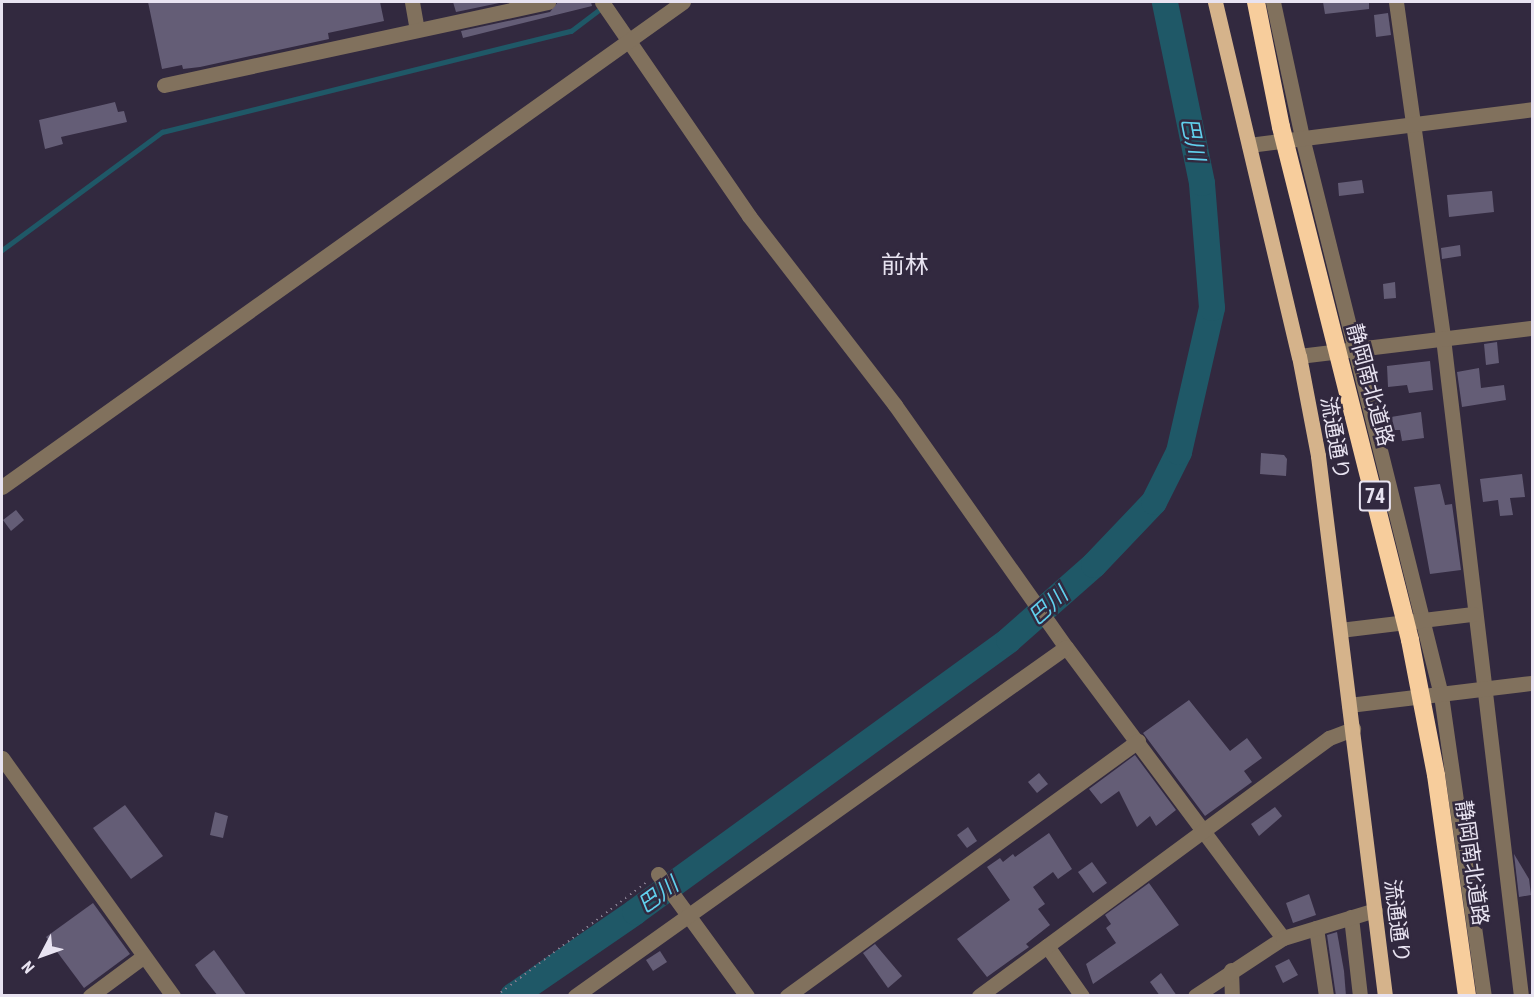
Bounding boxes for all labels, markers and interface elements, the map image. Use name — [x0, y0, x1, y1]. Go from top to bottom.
water label: 巴川 — [1176, 115, 1210, 163]
district label: 前林 — [881, 252, 929, 280]
street label: 静岡南北道路 — [1342, 321, 1398, 449]
street label: 流通通り — [1315, 394, 1355, 482]
road number: 74 — [1358, 479, 1392, 513]
water label: 巴川 — [1023, 581, 1073, 631]
street label: 静岡南北道路 — [1451, 799, 1493, 927]
water label: 巴川 — [632, 871, 684, 919]
street label: 流通通り — [1379, 878, 1415, 964]
north arrow — [12, 925, 72, 985]
text: N — [18, 957, 38, 977]

